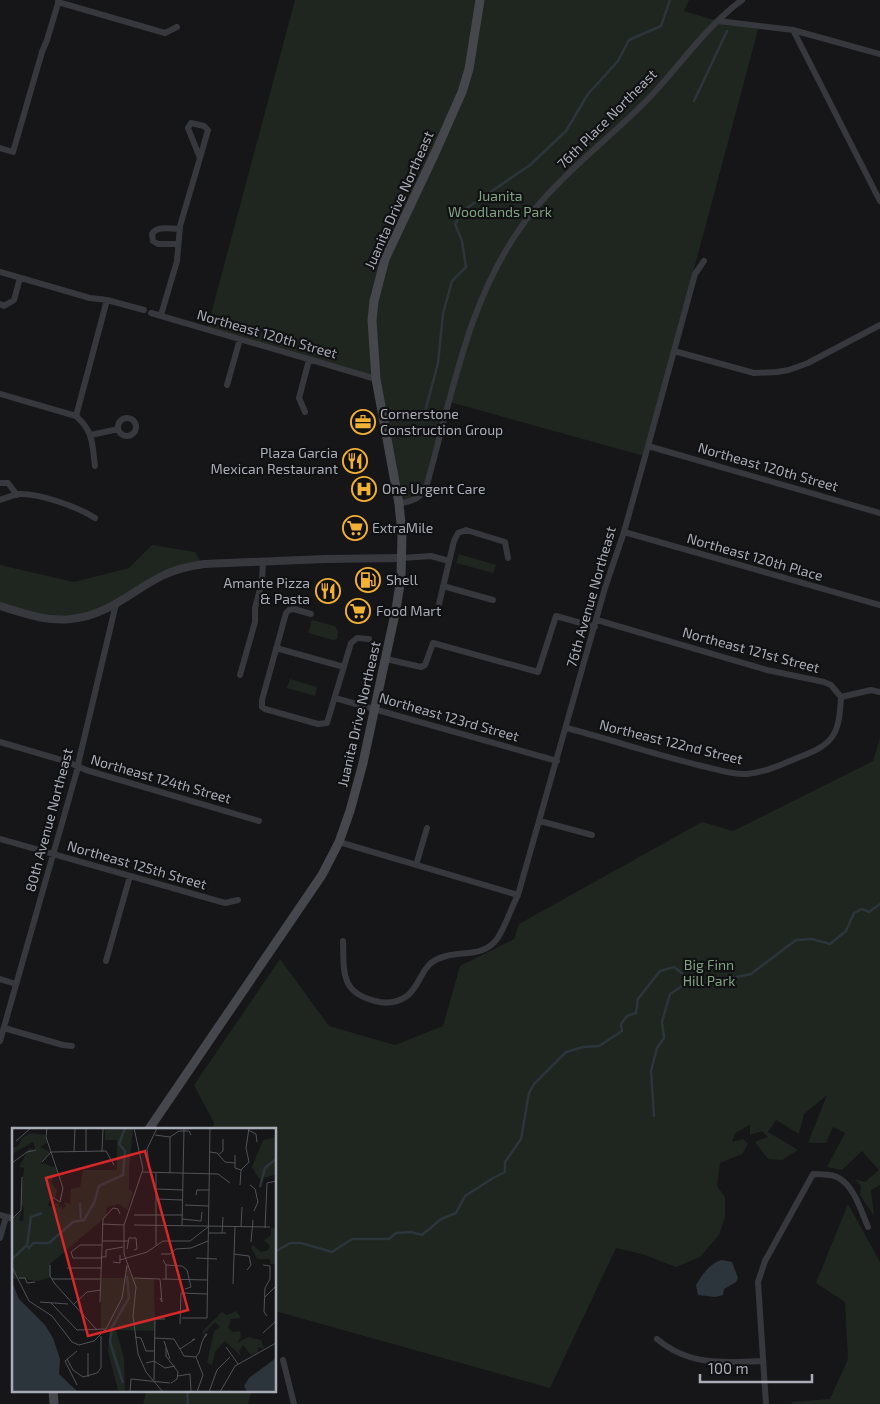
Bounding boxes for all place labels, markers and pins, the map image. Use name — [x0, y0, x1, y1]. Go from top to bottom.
place label: Cornerstone Construction Group — [380, 405, 503, 438]
office icon: Cornerstone Construction Group — [350, 409, 376, 435]
place label: Plaza Garcia Mexican Restaurant — [211, 444, 338, 477]
restaurant icon: Plaza Garcia Mexican Restaurant — [342, 448, 368, 474]
hospital icon: One Urgent Care — [351, 476, 377, 502]
place label: One Urgent Care — [382, 480, 486, 497]
supermarket icon: ExtraMile — [342, 515, 368, 541]
place label: ExtraMile — [372, 519, 433, 536]
fuel station icon: Shell — [355, 567, 381, 593]
place label: Shell — [386, 571, 419, 588]
place label: Amante Pizza & Pasta — [224, 574, 310, 607]
restaurant icon: Amante Pizza & Pasta — [315, 578, 341, 604]
supermarket icon: Food Mart — [345, 598, 371, 624]
place label: Food Mart — [376, 602, 441, 619]

